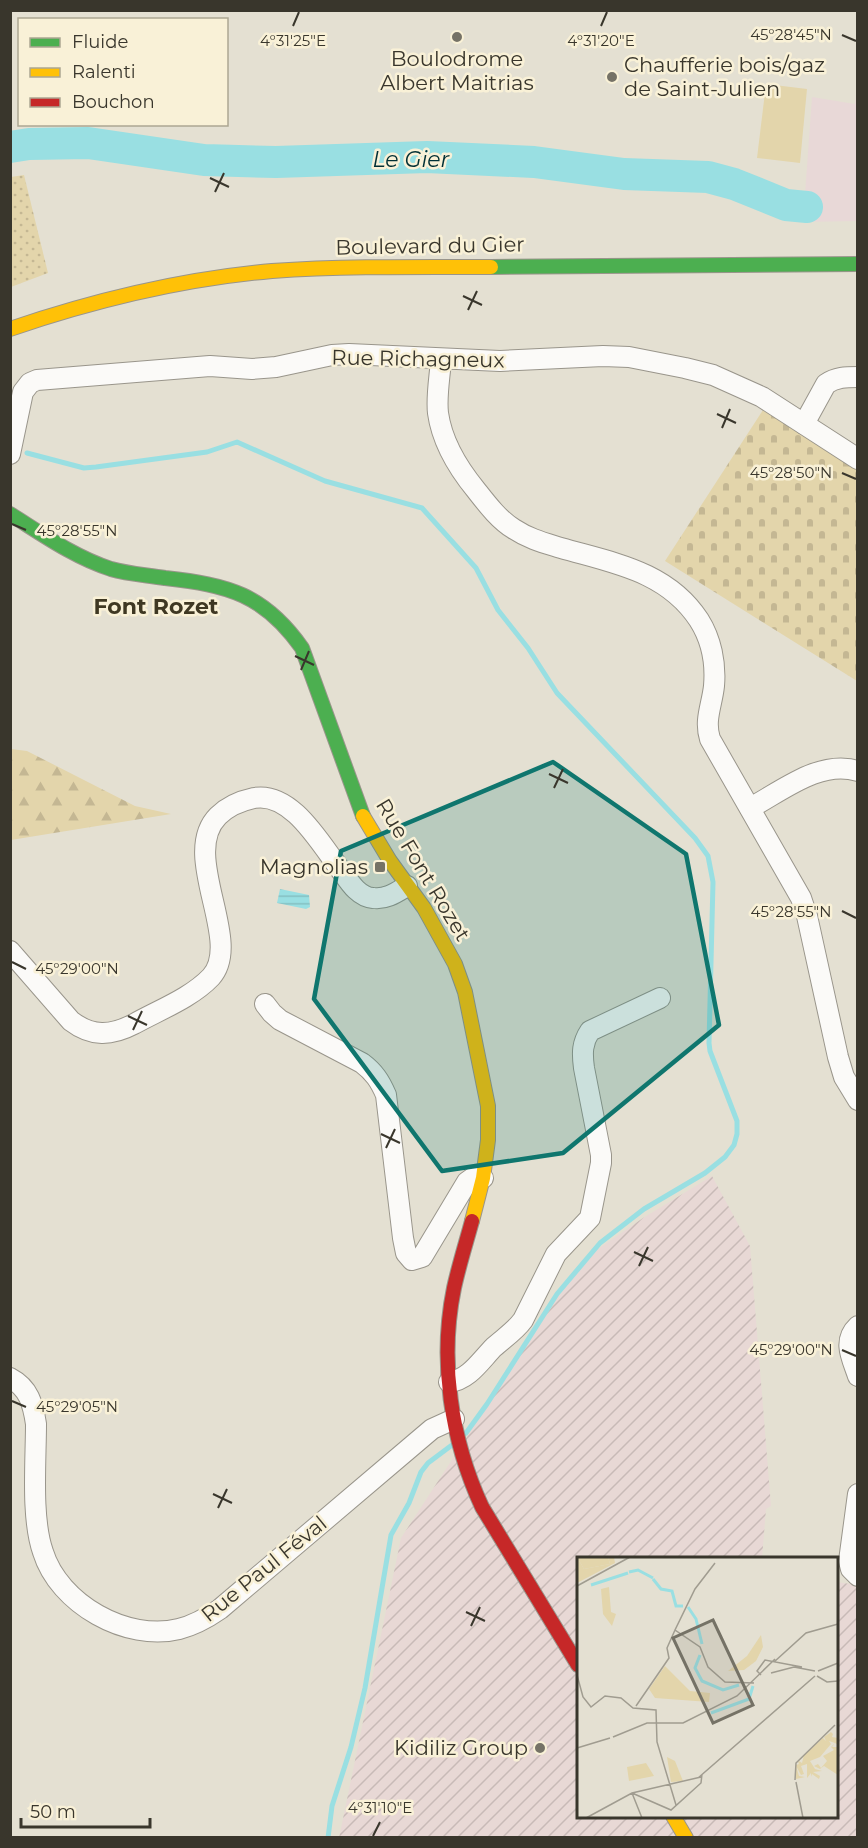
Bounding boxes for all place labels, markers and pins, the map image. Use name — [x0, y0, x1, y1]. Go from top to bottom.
marker: Boulodrome Albert Maitrias — [450, 30, 464, 44]
place label: Boulodrome Albert Maitrias — [380, 46, 534, 95]
place label: Chaufferie bois/gaz de Saint-Julien — [624, 52, 825, 101]
marker: Chaufferie bois/gaz de Saint-Julien — [605, 70, 619, 84]
place label: Magnolias — [260, 854, 368, 879]
marker: Magnolias — [373, 860, 387, 874]
place label: Kidiliz Group — [394, 1735, 528, 1760]
marker: Kidiliz Group — [533, 1741, 547, 1755]

